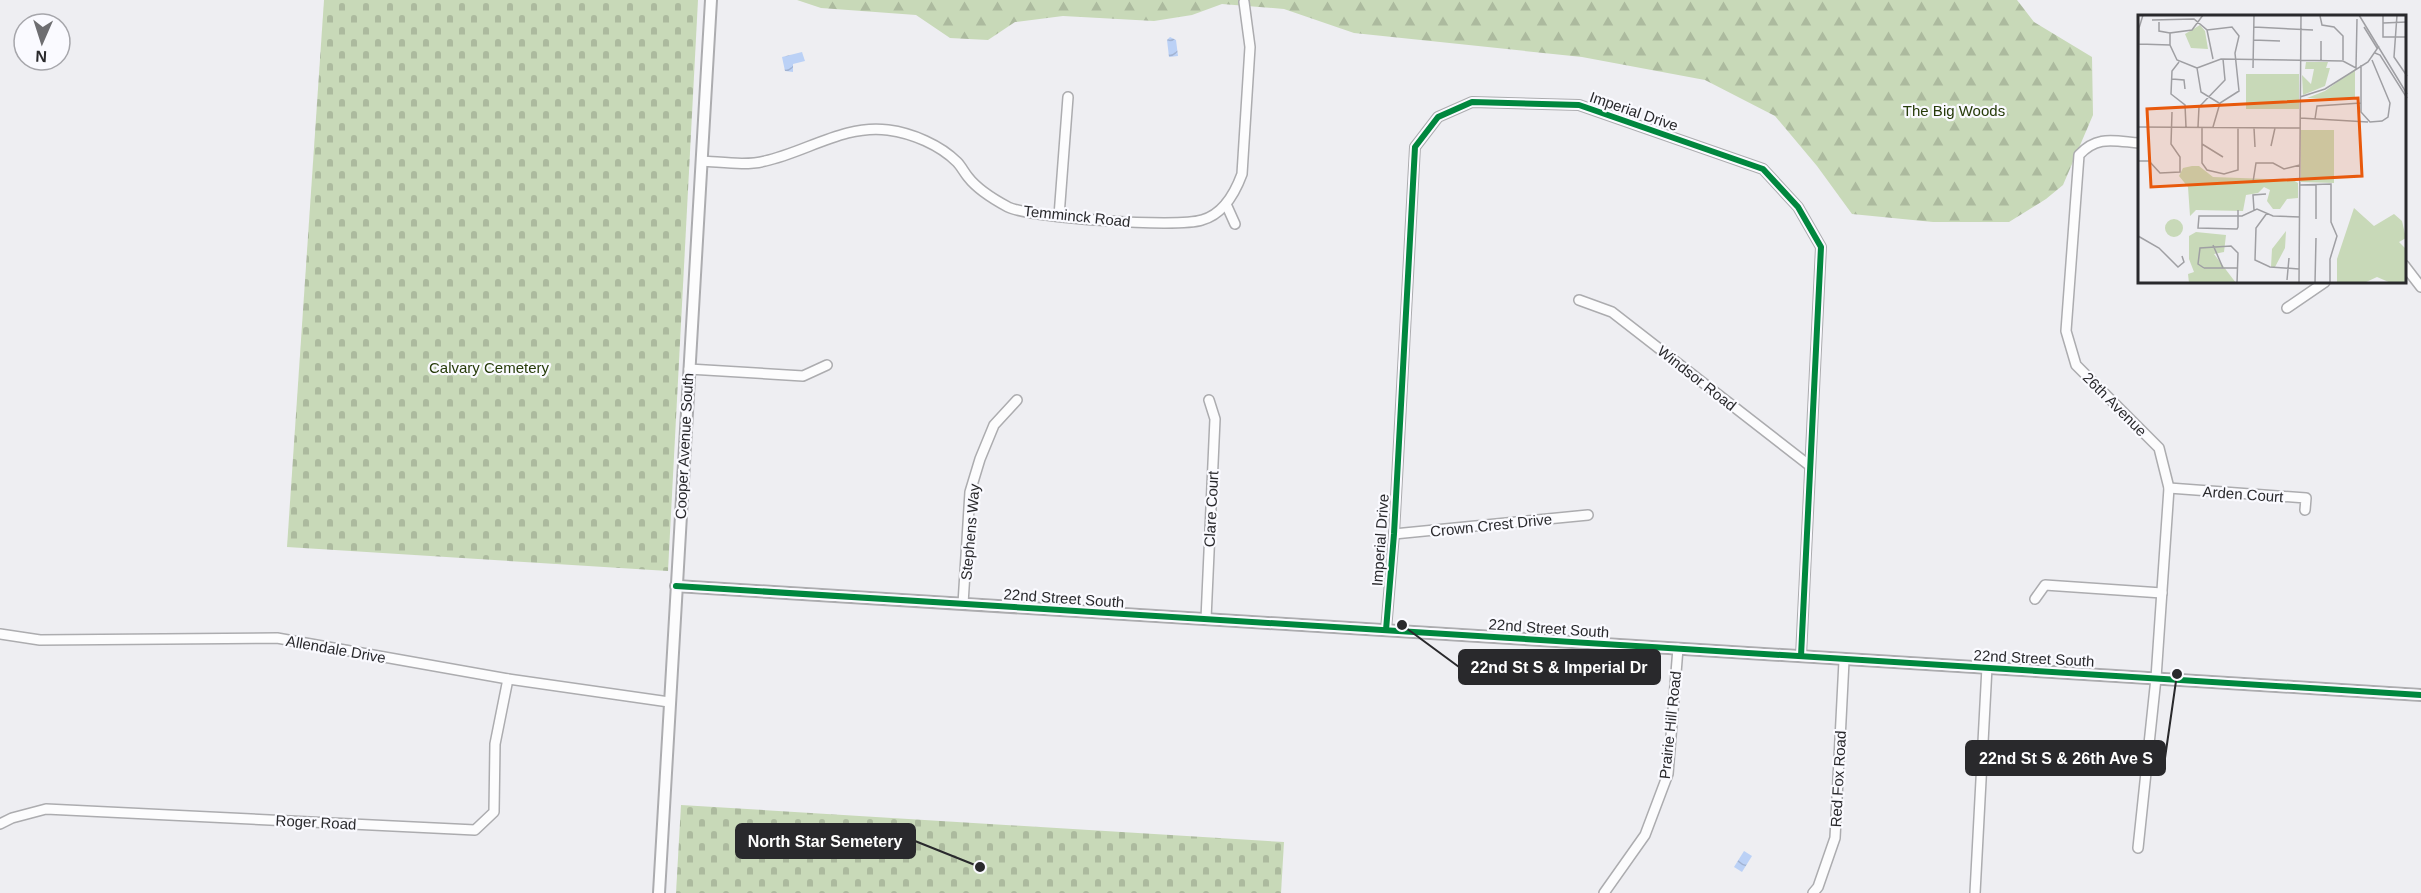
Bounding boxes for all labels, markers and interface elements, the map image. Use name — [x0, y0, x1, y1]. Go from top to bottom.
north arrow — [12, 12, 72, 72]
inset map — [2138, 15, 2406, 284]
text: N — [35, 48, 47, 65]
street label: Imperial Drive — [1587, 88, 1681, 134]
park label: The Big Woods — [1903, 102, 2005, 119]
street label: Temminck Road — [1023, 202, 1131, 230]
street label: Windsor Road — [1654, 342, 1740, 414]
park label: Calvary Cemetery — [429, 359, 550, 376]
street label: 26th Avenue — [2080, 369, 2150, 439]
street label: Cooper Avenue South — [672, 372, 696, 520]
street label: Clare Court — [1201, 469, 1222, 548]
street label: Stephens Way — [957, 482, 983, 581]
street label: Arden Court — [2202, 483, 2285, 505]
street label: Imperial Drive — [1368, 493, 1392, 587]
street label: Crown Crest Drive — [1429, 510, 1553, 540]
street label: 22nd Street South — [1003, 585, 1125, 611]
street label: 22nd Street South — [1488, 615, 1610, 641]
street label: Allendale Drive — [285, 632, 387, 666]
street label: 22nd Street South — [1973, 646, 2095, 670]
callout: 22nd St S & Imperial Dr — [1459, 650, 1660, 684]
text: 22nd St S & Imperial Dr — [1471, 659, 1647, 676]
street label: Prairie Hill Road — [1656, 670, 1684, 780]
street label: Red Fox Road — [1827, 730, 1849, 828]
callout: 22nd St S & 26th Ave S — [1966, 741, 2165, 775]
text: 22nd St S & 26th Ave S — [1979, 750, 2153, 767]
street label: Roger Road — [275, 811, 357, 833]
callout: North Star Semetery — [736, 824, 915, 858]
text: North Star Semetery — [748, 833, 902, 850]

